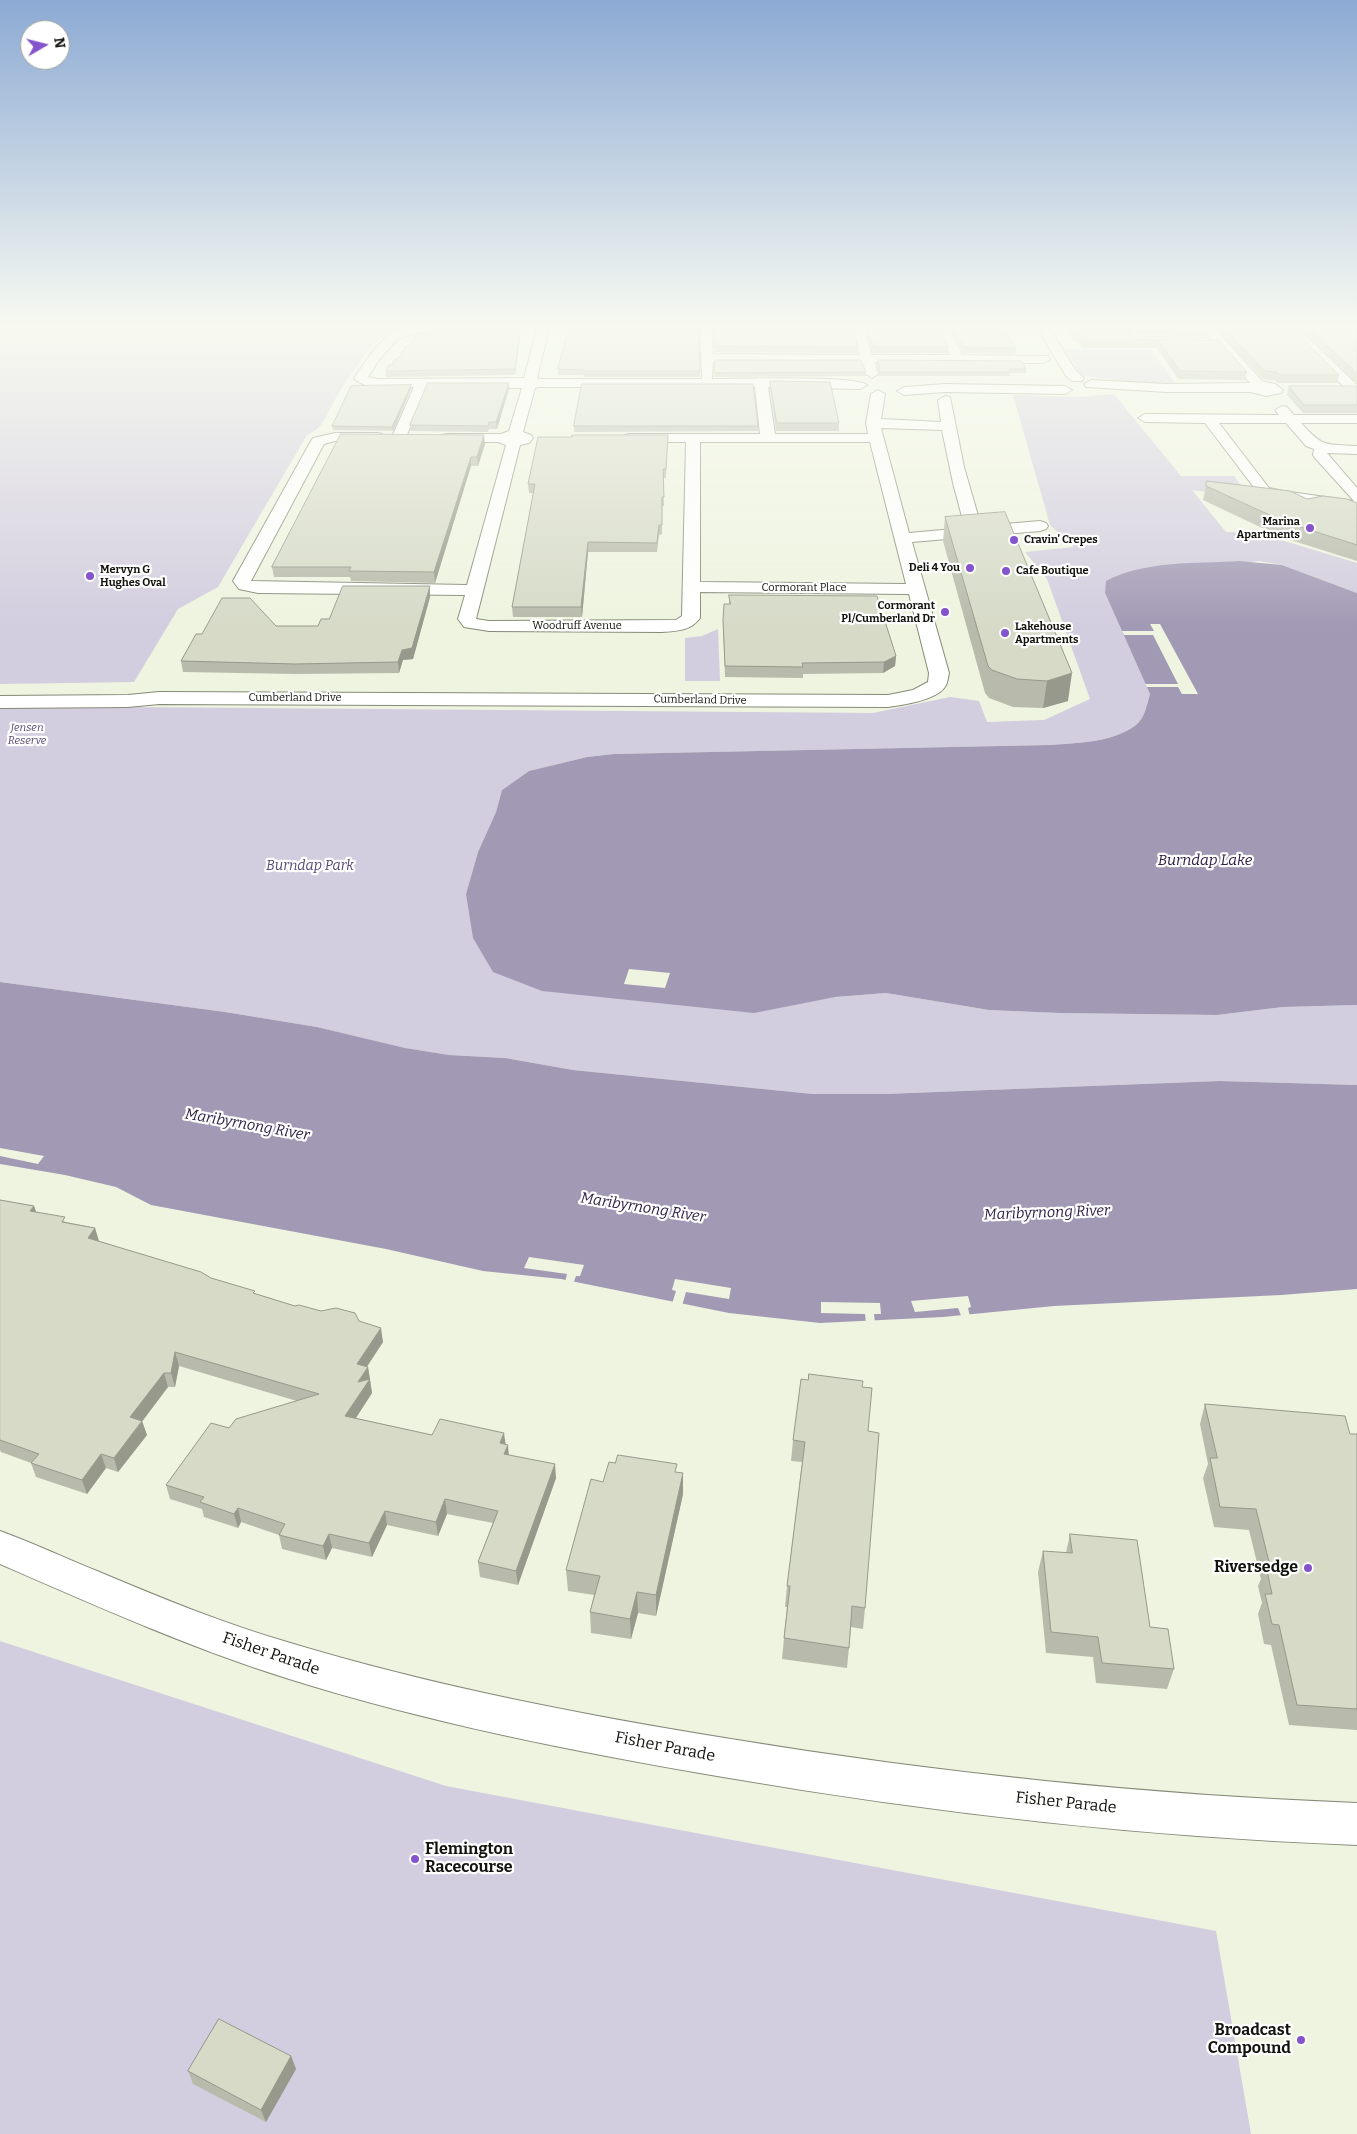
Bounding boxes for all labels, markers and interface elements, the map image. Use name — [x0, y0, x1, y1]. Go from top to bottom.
north arrow — [20, 20, 70, 70]
text: N — [50, 36, 69, 50]
place label: Marina Apartments — [1237, 515, 1300, 541]
marker: Marina Apartments — [1304, 522, 1316, 534]
place label: Cravin’ Crepes — [1024, 533, 1098, 547]
marker: Cravin’ Crepes — [1008, 534, 1020, 546]
place label: Deli 4 You — [909, 561, 960, 575]
marker: Deli 4 You — [964, 562, 976, 574]
place label: Mervyn G Hughes Oval — [100, 563, 166, 589]
place label: Cafe Boutique — [1016, 564, 1089, 578]
marker: Cafe Boutique — [1000, 565, 1012, 577]
marker: Mervyn G Hughes Oval — [84, 570, 96, 582]
street label: Cormorant Place — [761, 581, 847, 595]
place label: Cormorant Pl/Cumberland Dr — [841, 599, 935, 625]
marker: Cormorant Pl/Cumberland Dr — [939, 606, 951, 618]
street label: Woodruff Avenue — [532, 619, 622, 633]
place label: Lakehouse Apartments — [1015, 620, 1078, 646]
marker: Lakehouse Apartments — [999, 627, 1011, 639]
street label: Cumberland Drive — [249, 691, 341, 705]
street label: Cumberland Drive — [653, 693, 747, 707]
park label: Jensen Reserve — [8, 721, 46, 747]
water label: Burndap Lake — [1158, 852, 1252, 870]
park label: Burndap Park — [266, 858, 354, 874]
water label: Maribyrnong River — [183, 1105, 311, 1145]
water label: Maribyrnong River — [579, 1189, 707, 1227]
water label: Maribyrnong River — [984, 1202, 1110, 1224]
place label: Riversedge — [1214, 1558, 1298, 1578]
marker: Riversedge — [1302, 1562, 1314, 1574]
street label: Fisher Parade — [220, 1628, 322, 1680]
street label: Fisher Parade — [613, 1728, 717, 1766]
street label: Fisher Parade — [1014, 1788, 1118, 1818]
place label: Flemington Racecourse — [425, 1840, 513, 1878]
marker: Flemington Racecourse — [409, 1853, 421, 1865]
place label: Broadcast Compound — [1208, 2021, 1291, 2059]
marker: Broadcast Compound — [1295, 2034, 1307, 2046]

